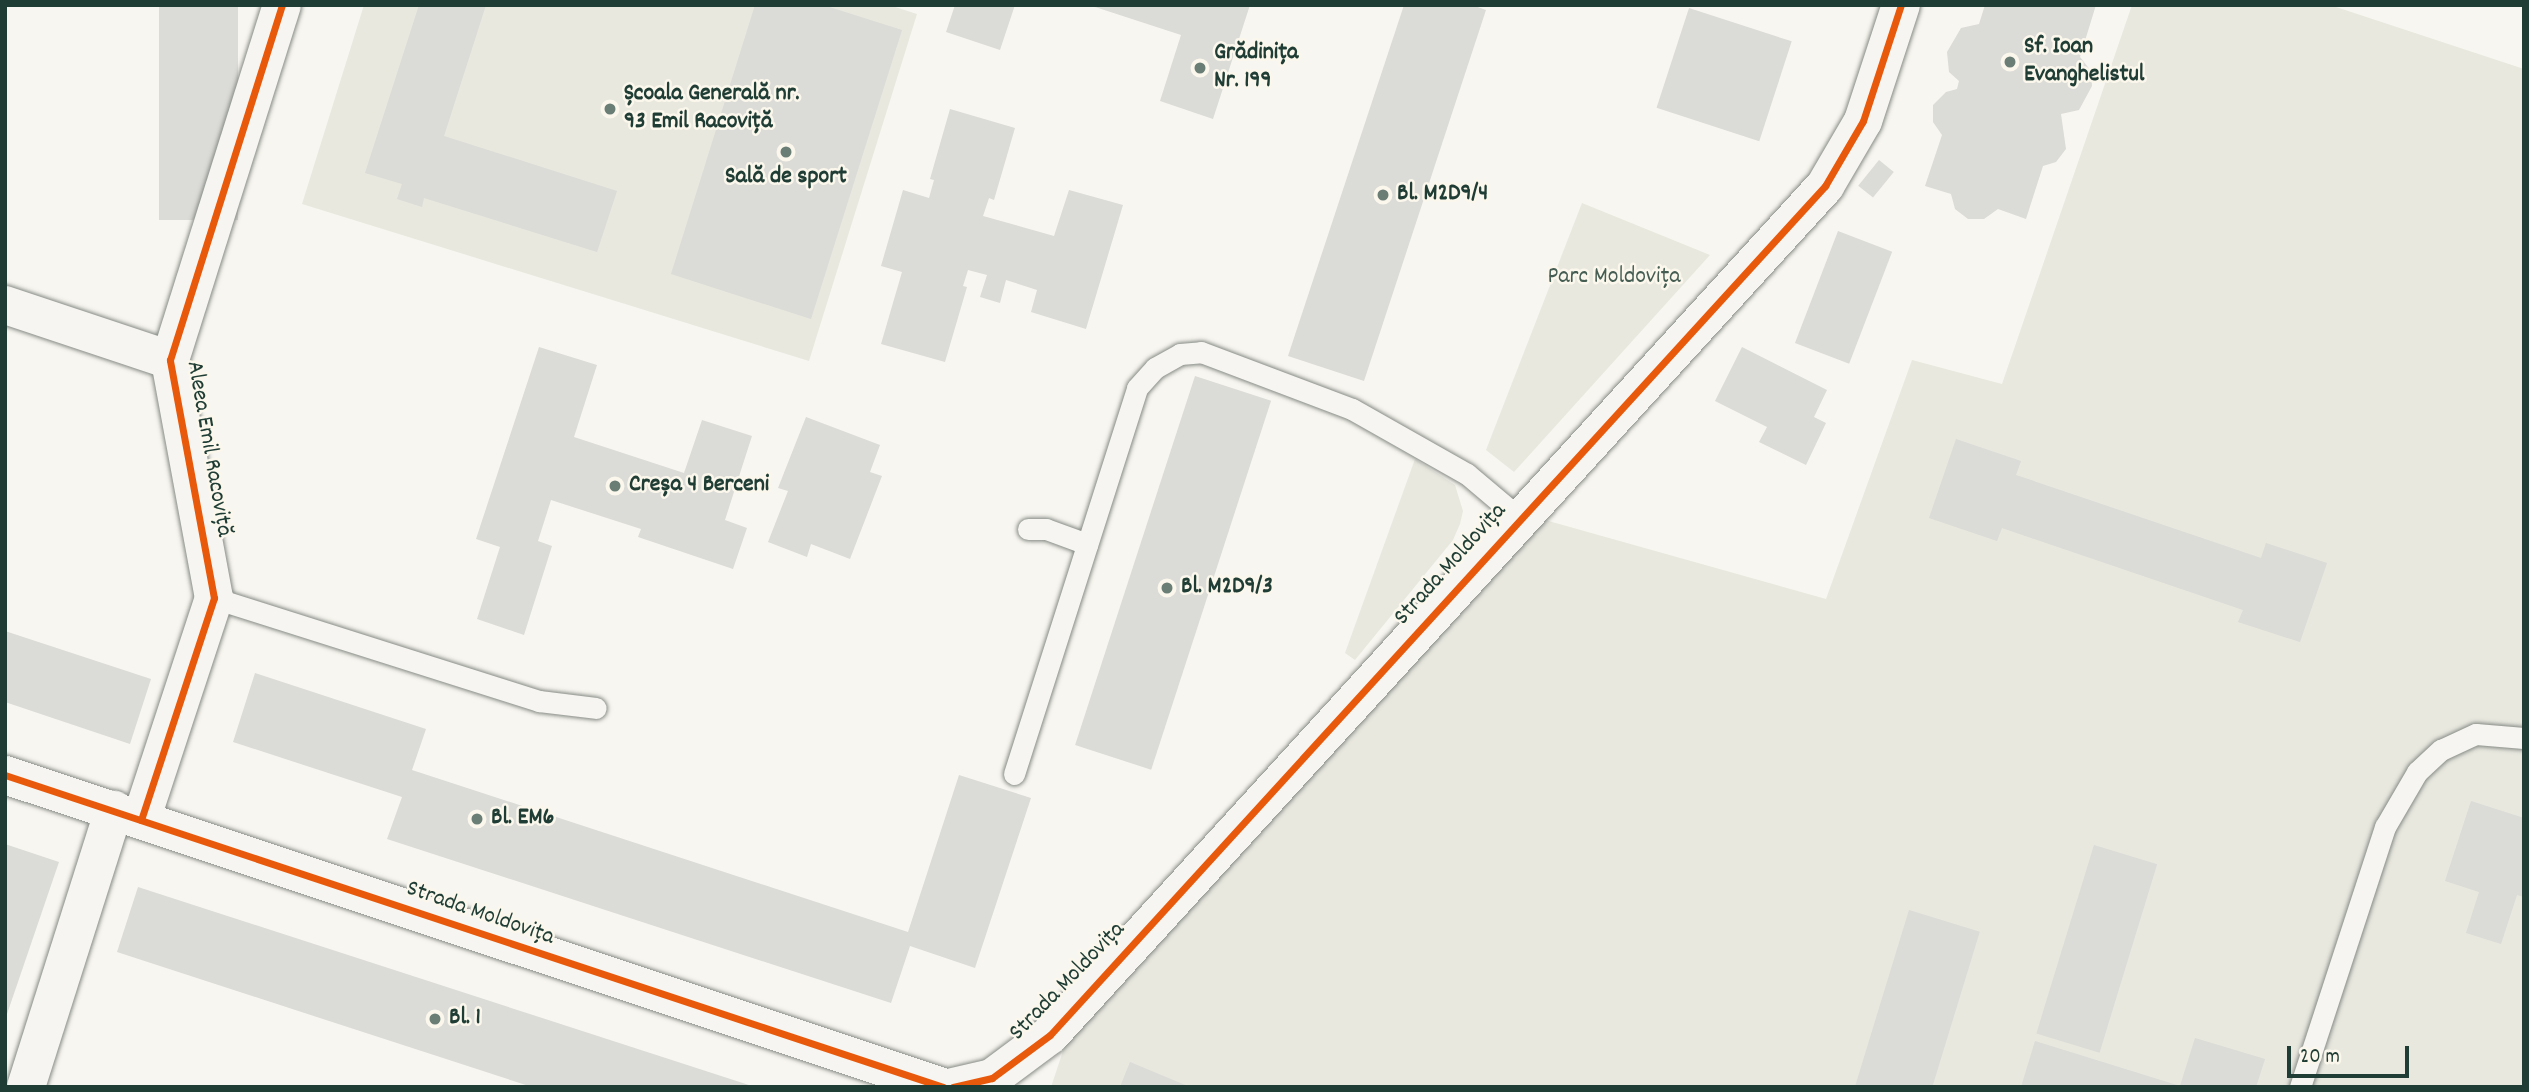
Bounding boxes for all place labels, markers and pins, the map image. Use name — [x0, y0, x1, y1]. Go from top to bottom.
place label: Sf. Ioan Evanghelistul — [2024, 34, 2144, 90]
place label: Grădinița Nr. 199 — [1214, 40, 1298, 96]
marker: Sf. Ioan Evanghelistul — [2002, 54, 2018, 70]
marker: Grădinița Nr. 199 — [1192, 60, 1208, 76]
place label: Școala Generală nr. 93 Emil Racoviță — [624, 81, 800, 137]
marker: Școala Generală nr. 93 Emil Racoviță — [602, 101, 618, 117]
marker: Sală de sport — [778, 144, 794, 160]
place label: Sală de sport — [725, 164, 847, 192]
place label: Bl. M2D9/4 — [1397, 181, 1488, 209]
marker: Bl. M2D9/4 — [1375, 187, 1391, 203]
place label: Creșa 4 Berceni — [629, 472, 769, 500]
marker: Creșa 4 Berceni — [607, 478, 623, 494]
place label: Bl. M2D9/3 — [1181, 574, 1273, 602]
marker: Bl. M2D9/3 — [1159, 580, 1175, 596]
place label: Bl. EM6 — [491, 805, 554, 833]
marker: Bl. EM6 — [469, 811, 485, 827]
place label: Bl. 1 — [449, 1005, 481, 1033]
marker: Bl. 1 — [427, 1011, 443, 1027]

